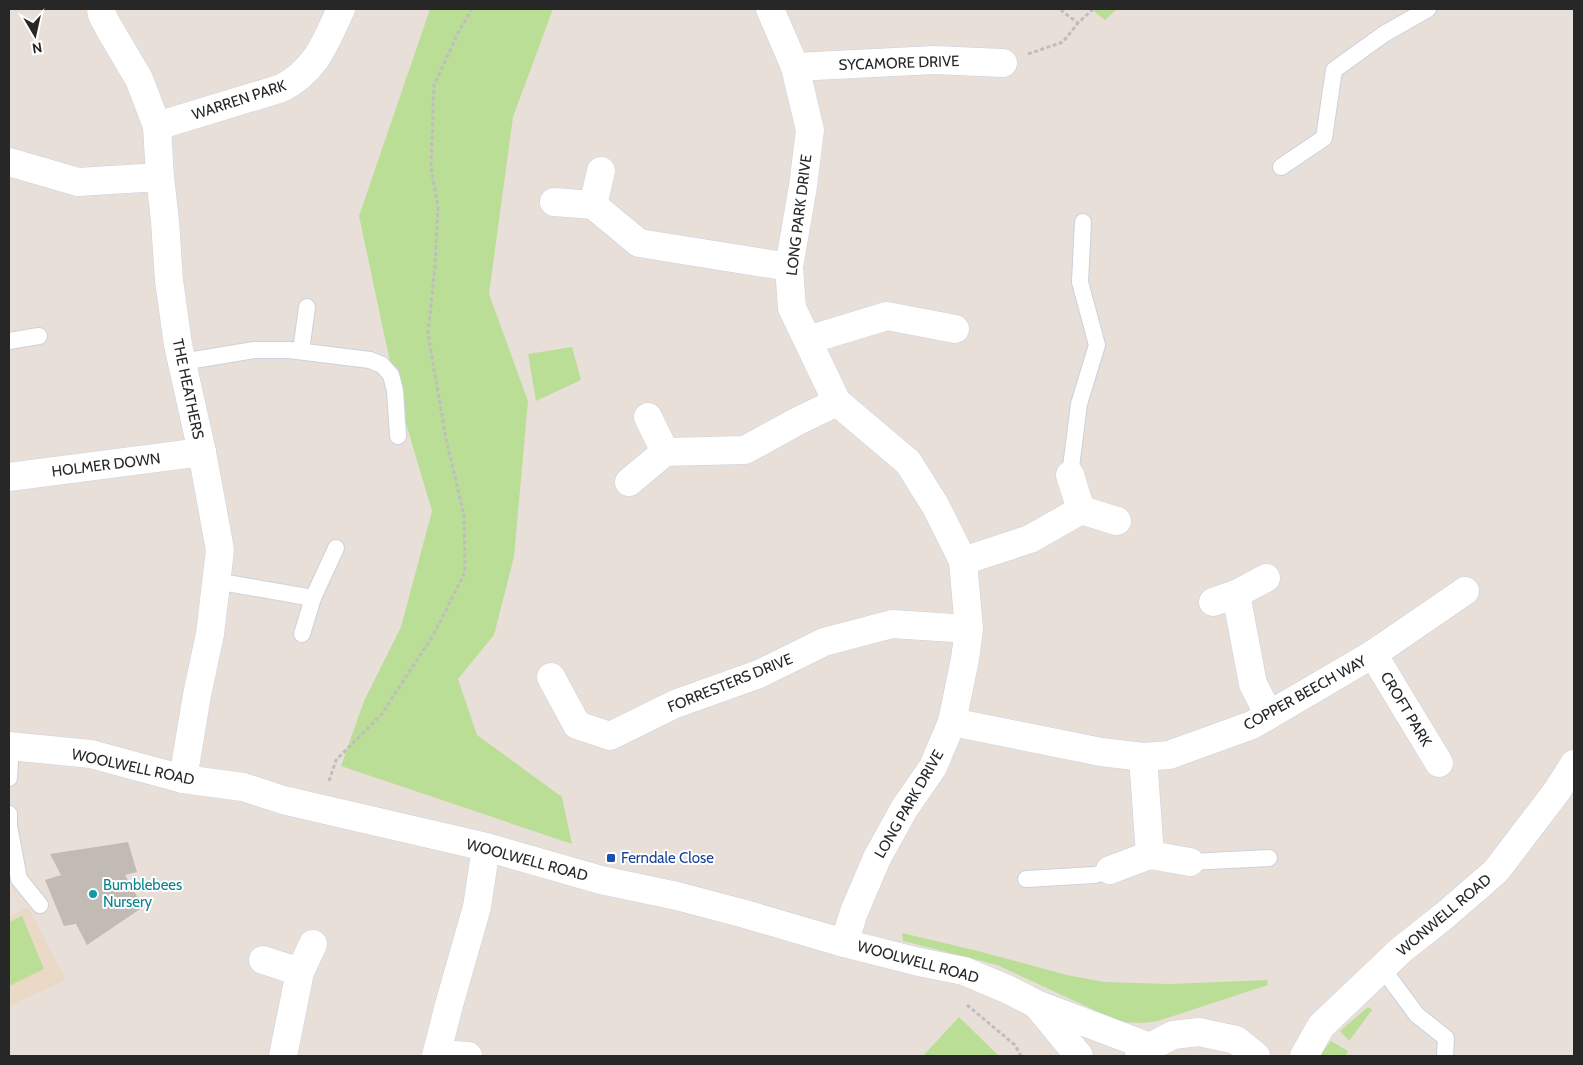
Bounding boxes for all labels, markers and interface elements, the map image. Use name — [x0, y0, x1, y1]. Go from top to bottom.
north arrow — [10, 10, 60, 60]
text: N — [31, 38, 43, 58]
street label: SYCAMORE DRIVE — [838, 52, 960, 74]
street label: WARREN PARK — [190, 76, 289, 124]
street label: LONG PARK DRIVE — [783, 153, 815, 277]
street label: THE HEATHERS — [169, 337, 207, 441]
street label: HOLMER DOWN — [51, 449, 161, 481]
street label: FORRESTERS DRIVE — [665, 650, 795, 716]
street label: COPPER BEECH WAY — [1240, 652, 1370, 734]
street label: CROFT PARK — [1377, 668, 1436, 750]
street label: WOOLWELL ROAD — [70, 745, 196, 789]
street label: LONG PARK DRIVE — [871, 747, 947, 861]
street label: WOOLWELL ROAD — [464, 835, 590, 885]
place label: Ferndale Close — [621, 849, 714, 867]
marker: Ferndale Close — [605, 852, 617, 864]
street label: WONWELL ROAD — [1393, 870, 1495, 960]
place label: Bumblebees Nursery — [103, 876, 182, 911]
marker: Bumblebees Nursery — [87, 888, 99, 900]
street label: WOOLWELL ROAD — [855, 937, 981, 987]

